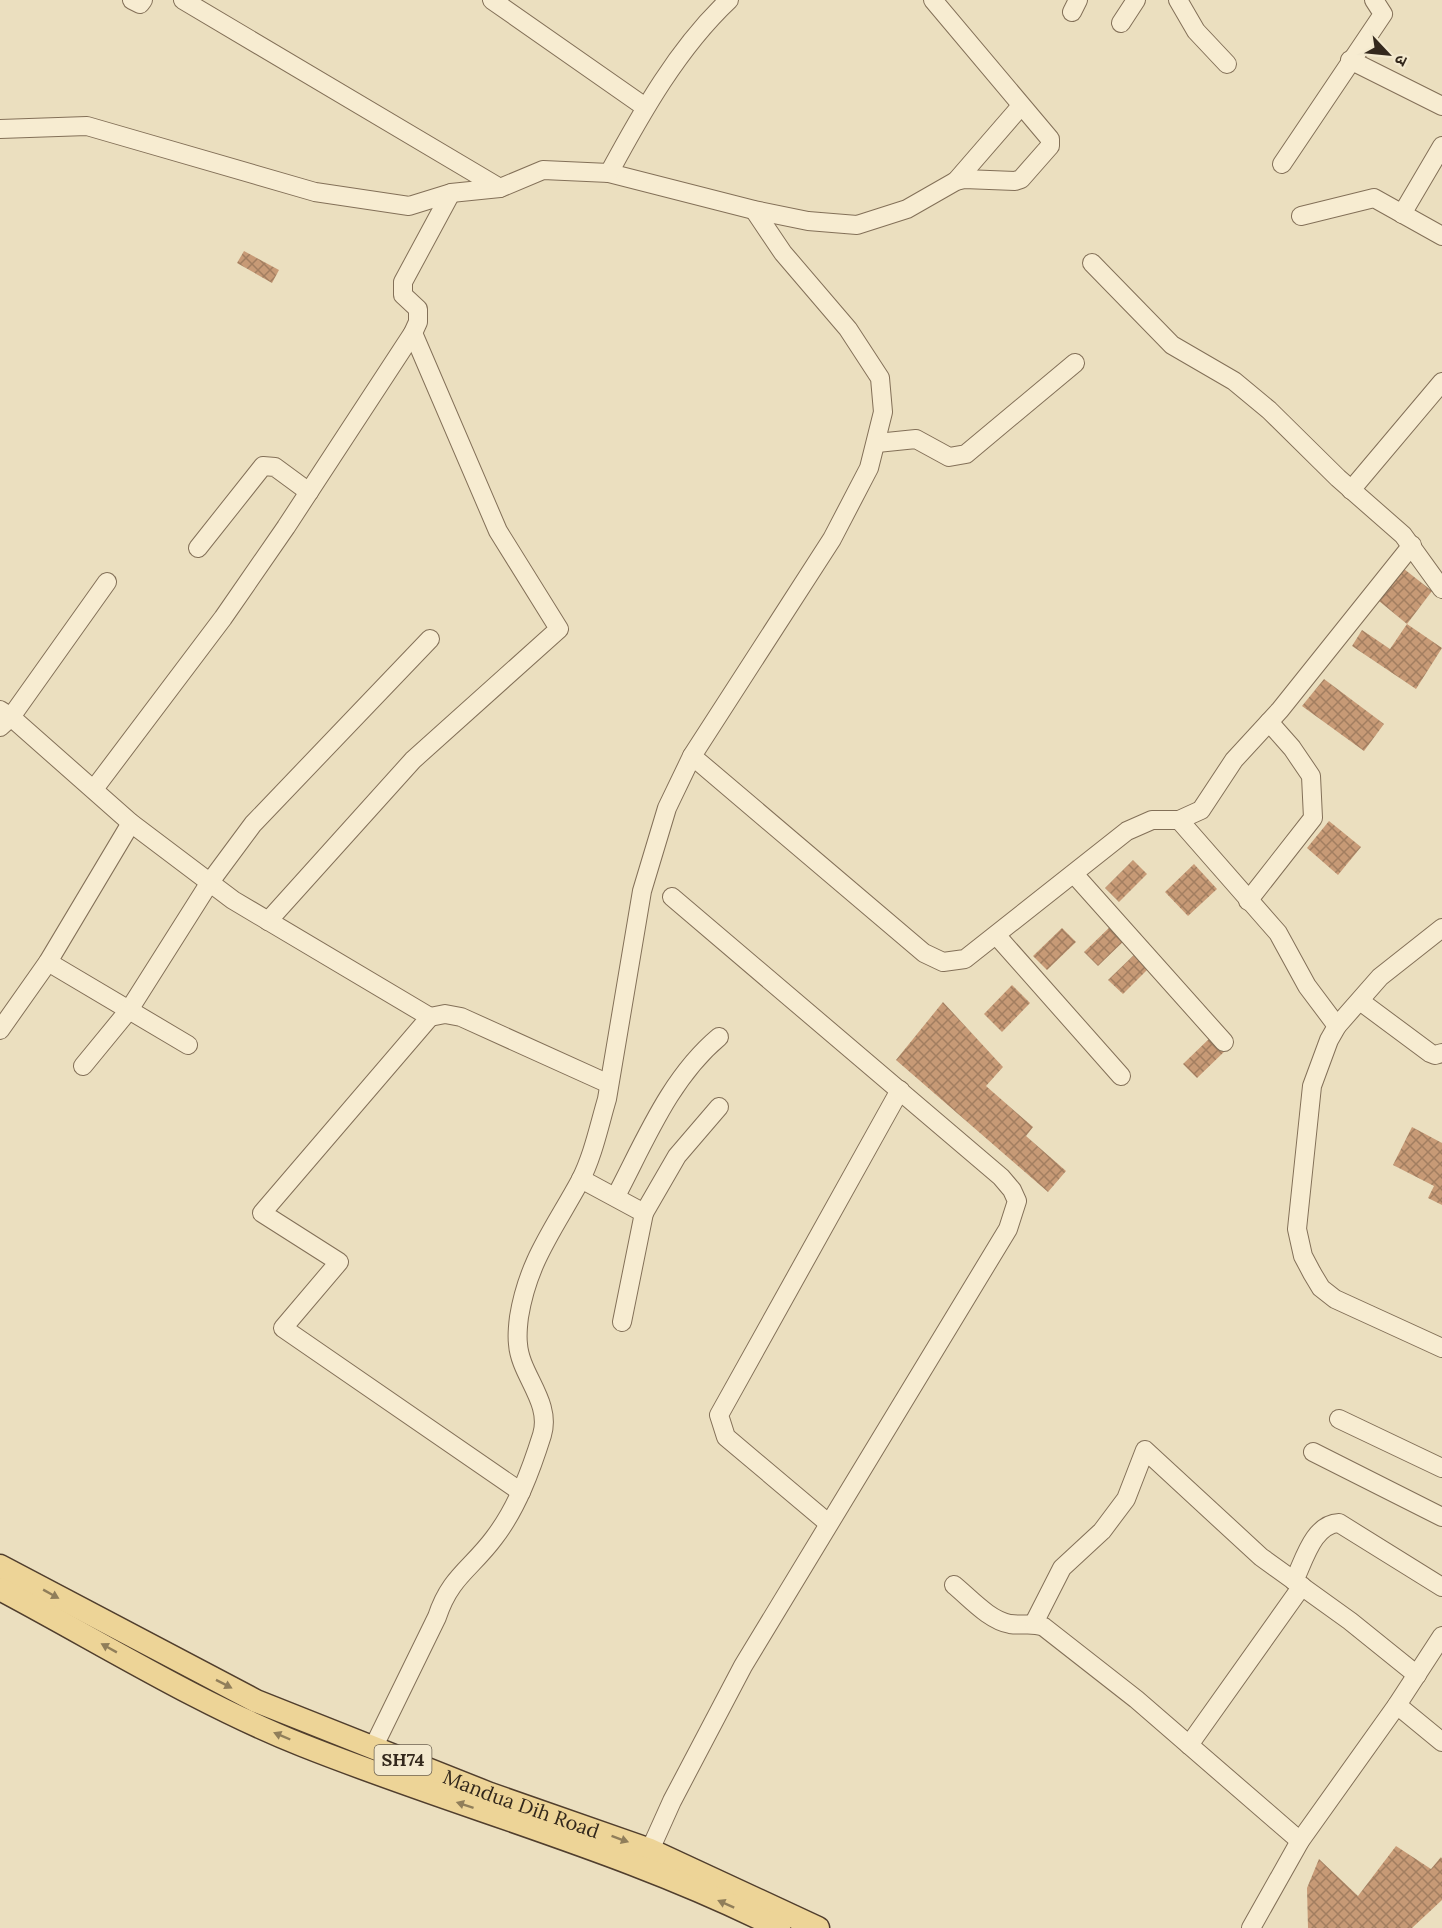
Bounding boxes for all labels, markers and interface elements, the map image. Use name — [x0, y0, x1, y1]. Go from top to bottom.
north arrow — [1358, 24, 1418, 84]
text: उ — [1390, 52, 1413, 70]
one-way arrow — [43, 1589, 60, 1599]
one-way arrow — [100, 1643, 117, 1653]
one-way arrow — [215, 1679, 233, 1689]
one-way arrow — [273, 1731, 291, 1741]
road number: SH74 — [374, 1745, 432, 1775]
street label: Mandua Dih Road — [440, 1764, 603, 1843]
one-way arrow — [456, 1800, 474, 1809]
one-way arrow — [612, 1834, 630, 1844]
one-way arrow — [717, 1899, 734, 1908]

